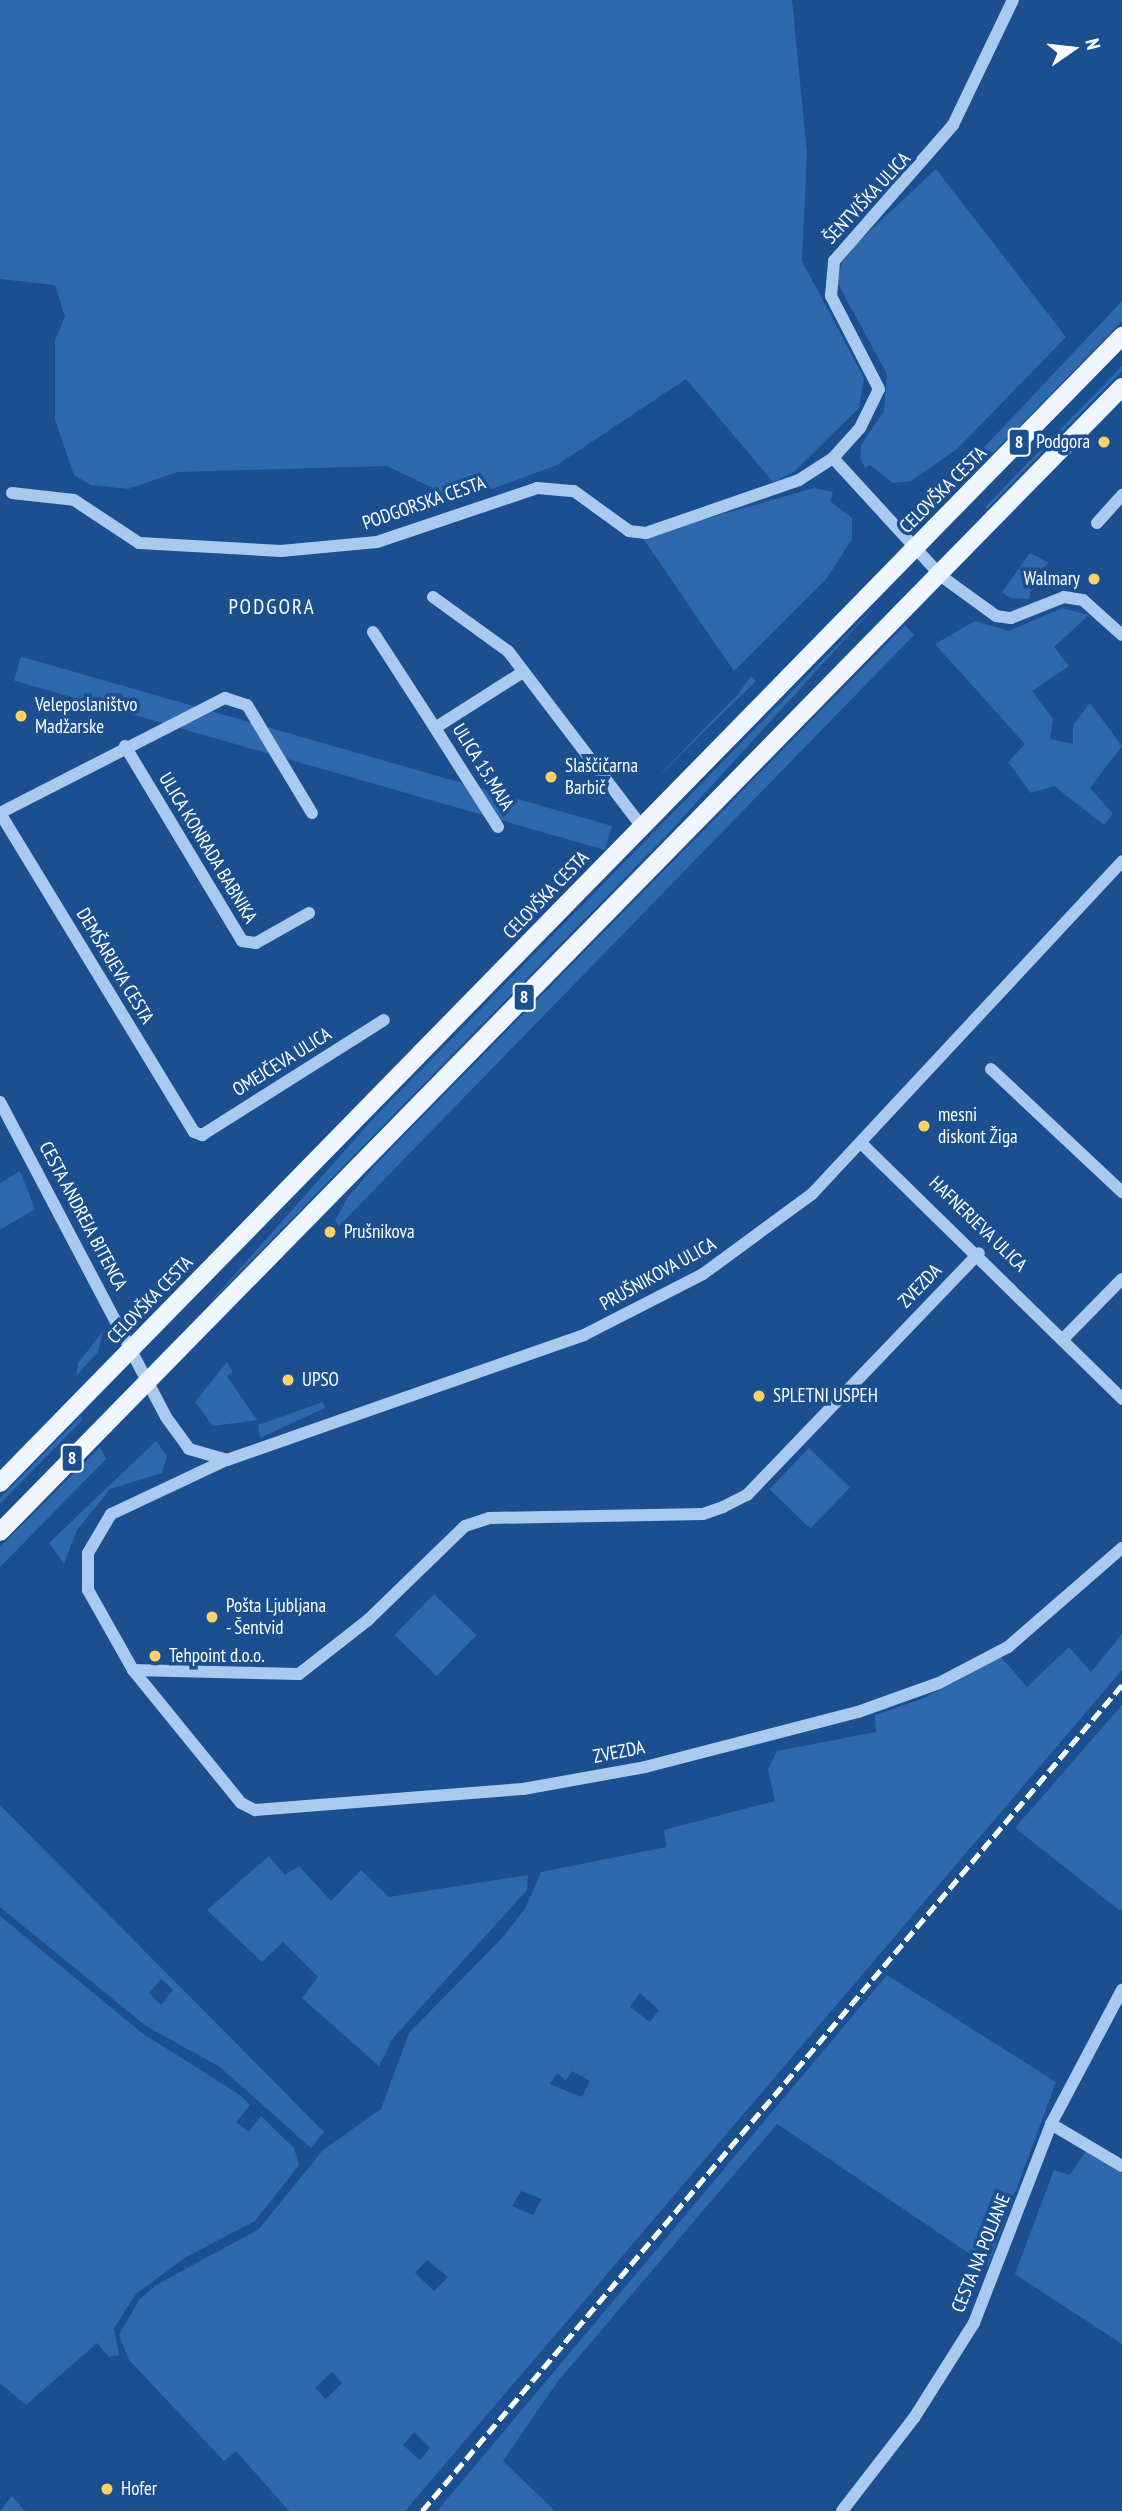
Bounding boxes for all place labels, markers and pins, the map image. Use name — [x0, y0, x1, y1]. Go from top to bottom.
place label: Podgora — [1036, 431, 1090, 453]
marker: Podgora — [1096, 434, 1112, 450]
place label: Walmary — [1024, 568, 1080, 590]
marker: Walmary — [1086, 571, 1102, 587]
place label: Veleposlaništvo Madžarske — [35, 694, 137, 738]
marker: Veleposlaništvo Madžarske — [13, 708, 29, 724]
place label: Slaščičarna Barbič — [565, 755, 638, 799]
marker: Slaščičarna Barbič — [543, 769, 559, 785]
place label: mesni diskont Žiga — [938, 1104, 1018, 1148]
marker: mesni diskont Žiga — [916, 1118, 932, 1134]
place label: Prušnikova — [344, 1221, 415, 1243]
marker: Prušnikova — [322, 1224, 338, 1240]
place label: UPSO — [302, 1369, 339, 1391]
marker: UPSO — [280, 1372, 296, 1388]
place label: SPLETNI USPEH — [773, 1385, 878, 1407]
marker: SPLETNI USPEH — [751, 1388, 767, 1404]
place label: Pošta Ljubljana - Šentvid — [226, 1595, 326, 1639]
marker: Pošta Ljubljana - Šentvid — [204, 1609, 220, 1625]
place label: Tehpoint d.o.o. — [169, 1645, 265, 1667]
marker: Tehpoint d.o.o. — [147, 1648, 163, 1664]
place label: Hofer — [121, 2478, 157, 2500]
marker: Hofer — [99, 2481, 115, 2497]

